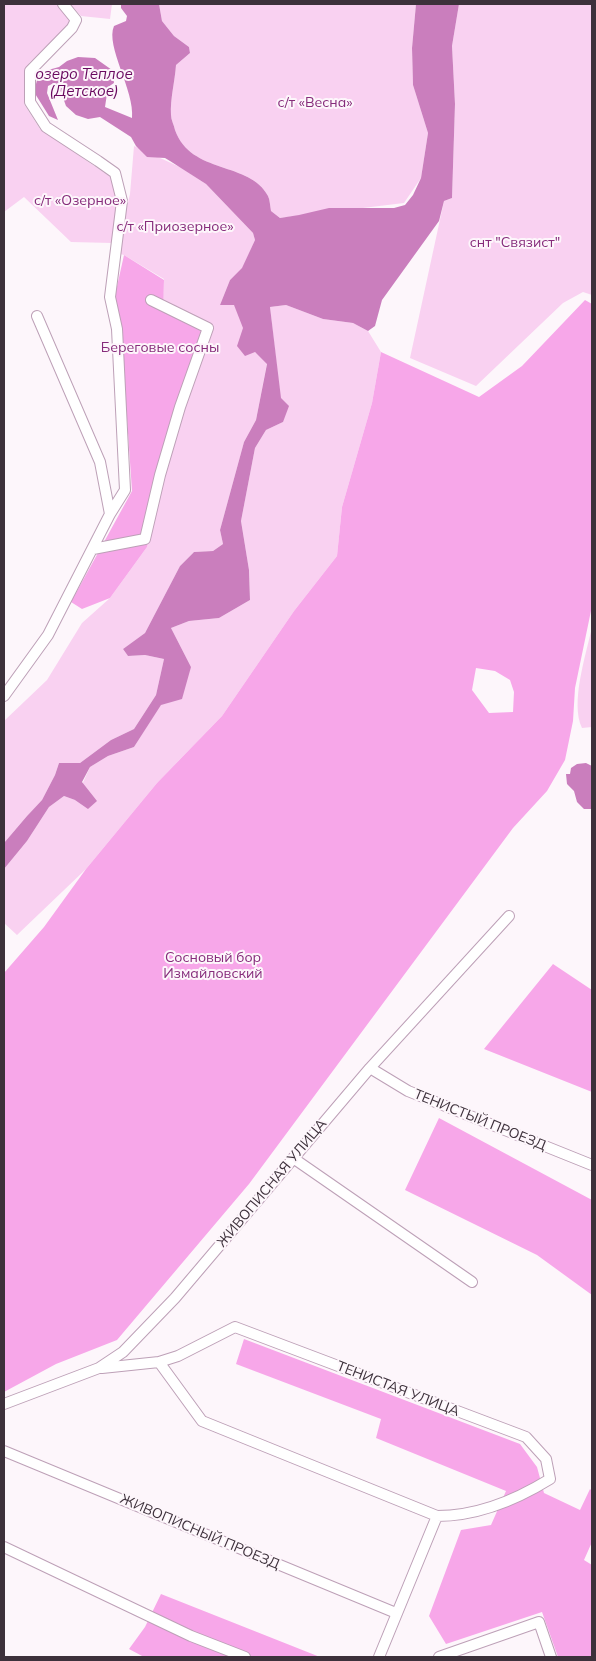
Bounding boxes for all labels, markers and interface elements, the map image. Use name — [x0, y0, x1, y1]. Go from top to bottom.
water label: озеро Теплое (Детское) — [35, 65, 133, 100]
park label: с/т «Весна» — [278, 95, 352, 111]
park label: с/т «Озерное» — [34, 193, 126, 209]
park label: с/т «Приозерное» — [116, 219, 234, 235]
park label: снт "Связист" — [470, 235, 560, 251]
park label: Береговые сосны — [101, 340, 219, 356]
park label: Сосновый бор Измайловский — [163, 950, 263, 982]
street label: ТЕНИСТЫЙ ПРОЕЗД — [411, 1086, 549, 1154]
street label: ЖИВОПИСНАЯ УЛИЦА — [214, 1116, 330, 1250]
street label: ТЕНИСТАЯ УЛИЦА — [334, 1358, 462, 1420]
street label: ЖИВОПИСНЫЙ ПРОЕЗД — [118, 1491, 282, 1573]

